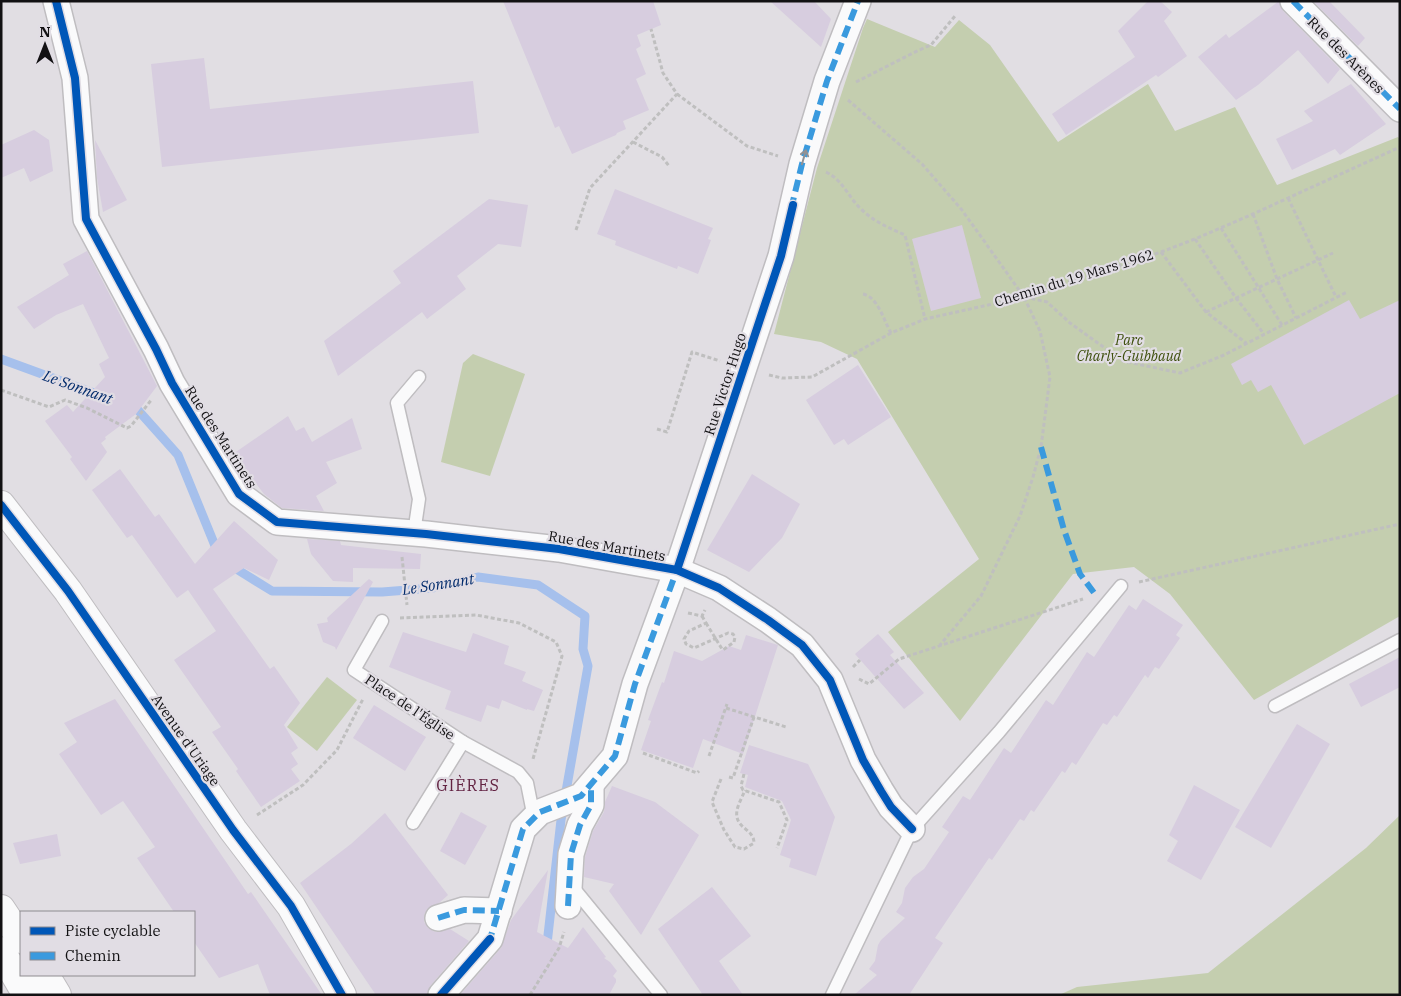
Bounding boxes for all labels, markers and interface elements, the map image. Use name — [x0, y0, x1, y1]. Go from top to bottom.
street label: Rue des Arènes — [1304, 13, 1388, 97]
north arrow — [20, 20, 70, 70]
text: N — [39, 23, 51, 41]
one-way arrow — [800, 150, 810, 166]
street label: Chemin du 19 Mars 1962 — [992, 245, 1156, 311]
street label: Rue Victor Hugo — [700, 330, 750, 438]
park label: Parc Charly-Guibbaud — [1077, 331, 1182, 365]
water label: Le Sonnant — [40, 365, 116, 409]
street label: Rue des Martinets — [181, 382, 261, 492]
street label: Rue des Martinets — [547, 527, 667, 565]
water label: Le Sonnant — [400, 569, 476, 599]
street label: Place de l'Église — [362, 669, 459, 744]
street label: Avenue d'Uriage — [148, 691, 224, 789]
district label: GIÈRES — [436, 774, 500, 795]
legend — [20, 911, 195, 976]
text: Piste cyclable — [65, 921, 161, 940]
text: Chemin — [65, 946, 121, 965]

